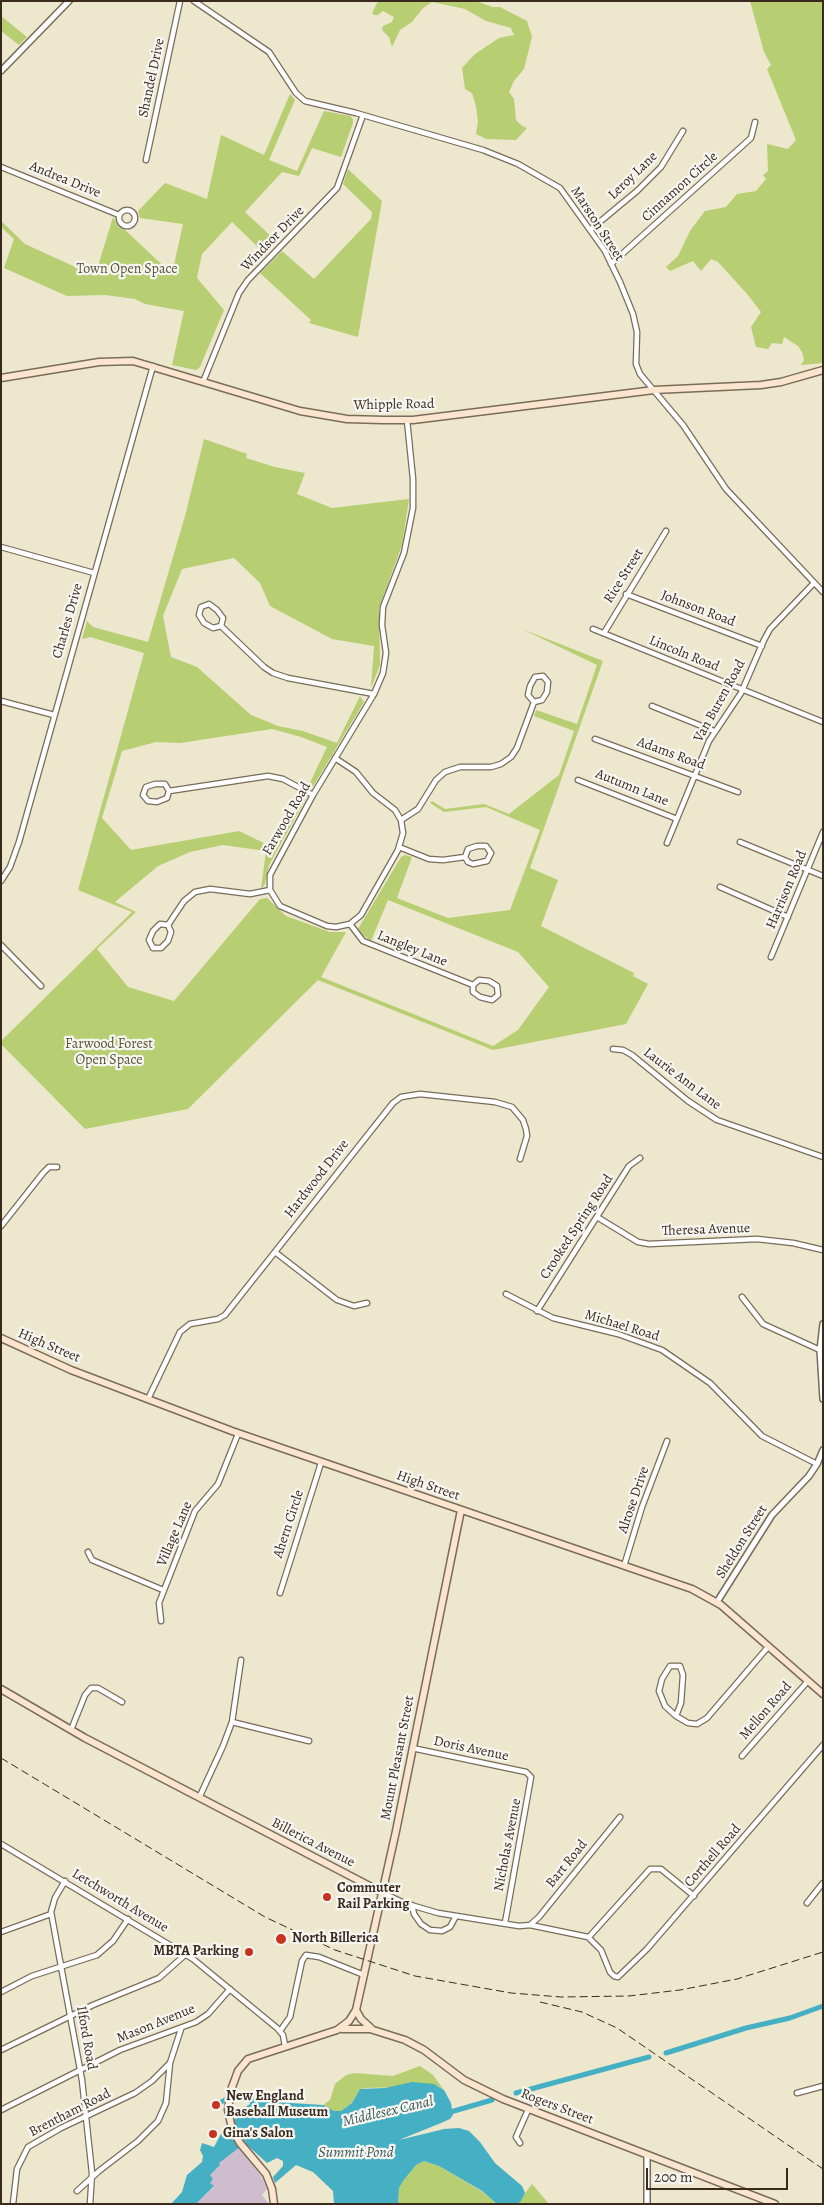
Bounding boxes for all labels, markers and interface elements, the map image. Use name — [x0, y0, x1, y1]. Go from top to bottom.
street label: Shandel Drive — [135, 37, 169, 119]
street label: Leroy Lane — [605, 148, 661, 204]
street label: Cinnamon Circle — [638, 148, 722, 226]
street label: Andrea Drive — [27, 158, 103, 202]
street label: Marston Street — [567, 183, 627, 265]
street label: Windsor Drive — [238, 203, 308, 275]
park label: Town Open Space — [77, 262, 177, 278]
street label: Whipple Road — [353, 396, 435, 414]
street label: Rice Street — [601, 545, 647, 607]
street label: Charles Drive — [49, 581, 87, 661]
street label: Johnson Road — [658, 587, 738, 631]
street label: Lincoln Road — [646, 632, 722, 676]
street label: Van Buren Road — [690, 657, 750, 745]
street label: Adams Road — [635, 734, 707, 774]
street label: Autumn Lane — [593, 766, 671, 810]
street label: Farwood Road — [259, 779, 315, 859]
street label: Harrison Road — [763, 848, 811, 932]
street label: Langley Lane — [374, 927, 450, 971]
park label: Farwood Forest Open Space — [65, 1037, 153, 1070]
street label: Laurie Ann Lane — [640, 1044, 724, 1114]
street label: Hardwood Drive — [281, 1136, 353, 1222]
street label: Crooked Spring Road — [537, 1171, 617, 1283]
street label: Theresa Avenue — [662, 1220, 750, 1240]
street label: Michael Road — [583, 1307, 661, 1345]
street label: High Street — [15, 1325, 83, 1367]
street label: Alrose Drive — [615, 1464, 653, 1536]
street label: High Street — [394, 1467, 462, 1505]
street label: Ahern Circle — [270, 1488, 308, 1560]
street label: Village Lane — [154, 1499, 196, 1569]
street label: Sheldon Street — [713, 1502, 771, 1582]
street label: Mellon Road — [736, 1679, 796, 1743]
street label: Mount Pleasant Street — [378, 1694, 418, 1822]
street label: Doris Avenue — [432, 1733, 510, 1765]
street label: Nicholas Avenue — [491, 1797, 525, 1893]
street label: Billerica Avenue — [268, 1815, 358, 1871]
street label: Corthell Road — [681, 1821, 745, 1891]
street label: Bart Road — [543, 1837, 591, 1891]
street label: Letchworth Avenue — [69, 1866, 171, 1936]
place label: Commuter Rail Parking — [337, 1881, 409, 1914]
marker: Commuter Rail Parking — [321, 1891, 333, 1903]
place label: North Billerica — [292, 1931, 379, 1947]
marker: North Billerica — [274, 1932, 288, 1946]
place label: MBTA Parking — [153, 1944, 239, 1960]
marker: MBTA Parking — [243, 1946, 255, 1958]
street label: Mason Avenue — [114, 2001, 198, 2047]
street label: Ilford Road — [72, 2005, 100, 2071]
street label: Brentham Road — [26, 2085, 114, 2141]
street label: Rogers Street — [518, 2085, 596, 2129]
place label: New England Baseball Museum — [226, 2089, 328, 2122]
water label: Middlesex Canal — [341, 2093, 435, 2131]
marker: New England Baseball Museum — [210, 2099, 222, 2111]
place label: Gina's Salon — [223, 2126, 293, 2142]
marker: Gina's Salon — [207, 2128, 219, 2140]
water label: Summit Pond — [318, 2144, 394, 2162]
scale bar — [649, 2158, 792, 2190]
text: 200 m — [654, 2167, 693, 2187]

